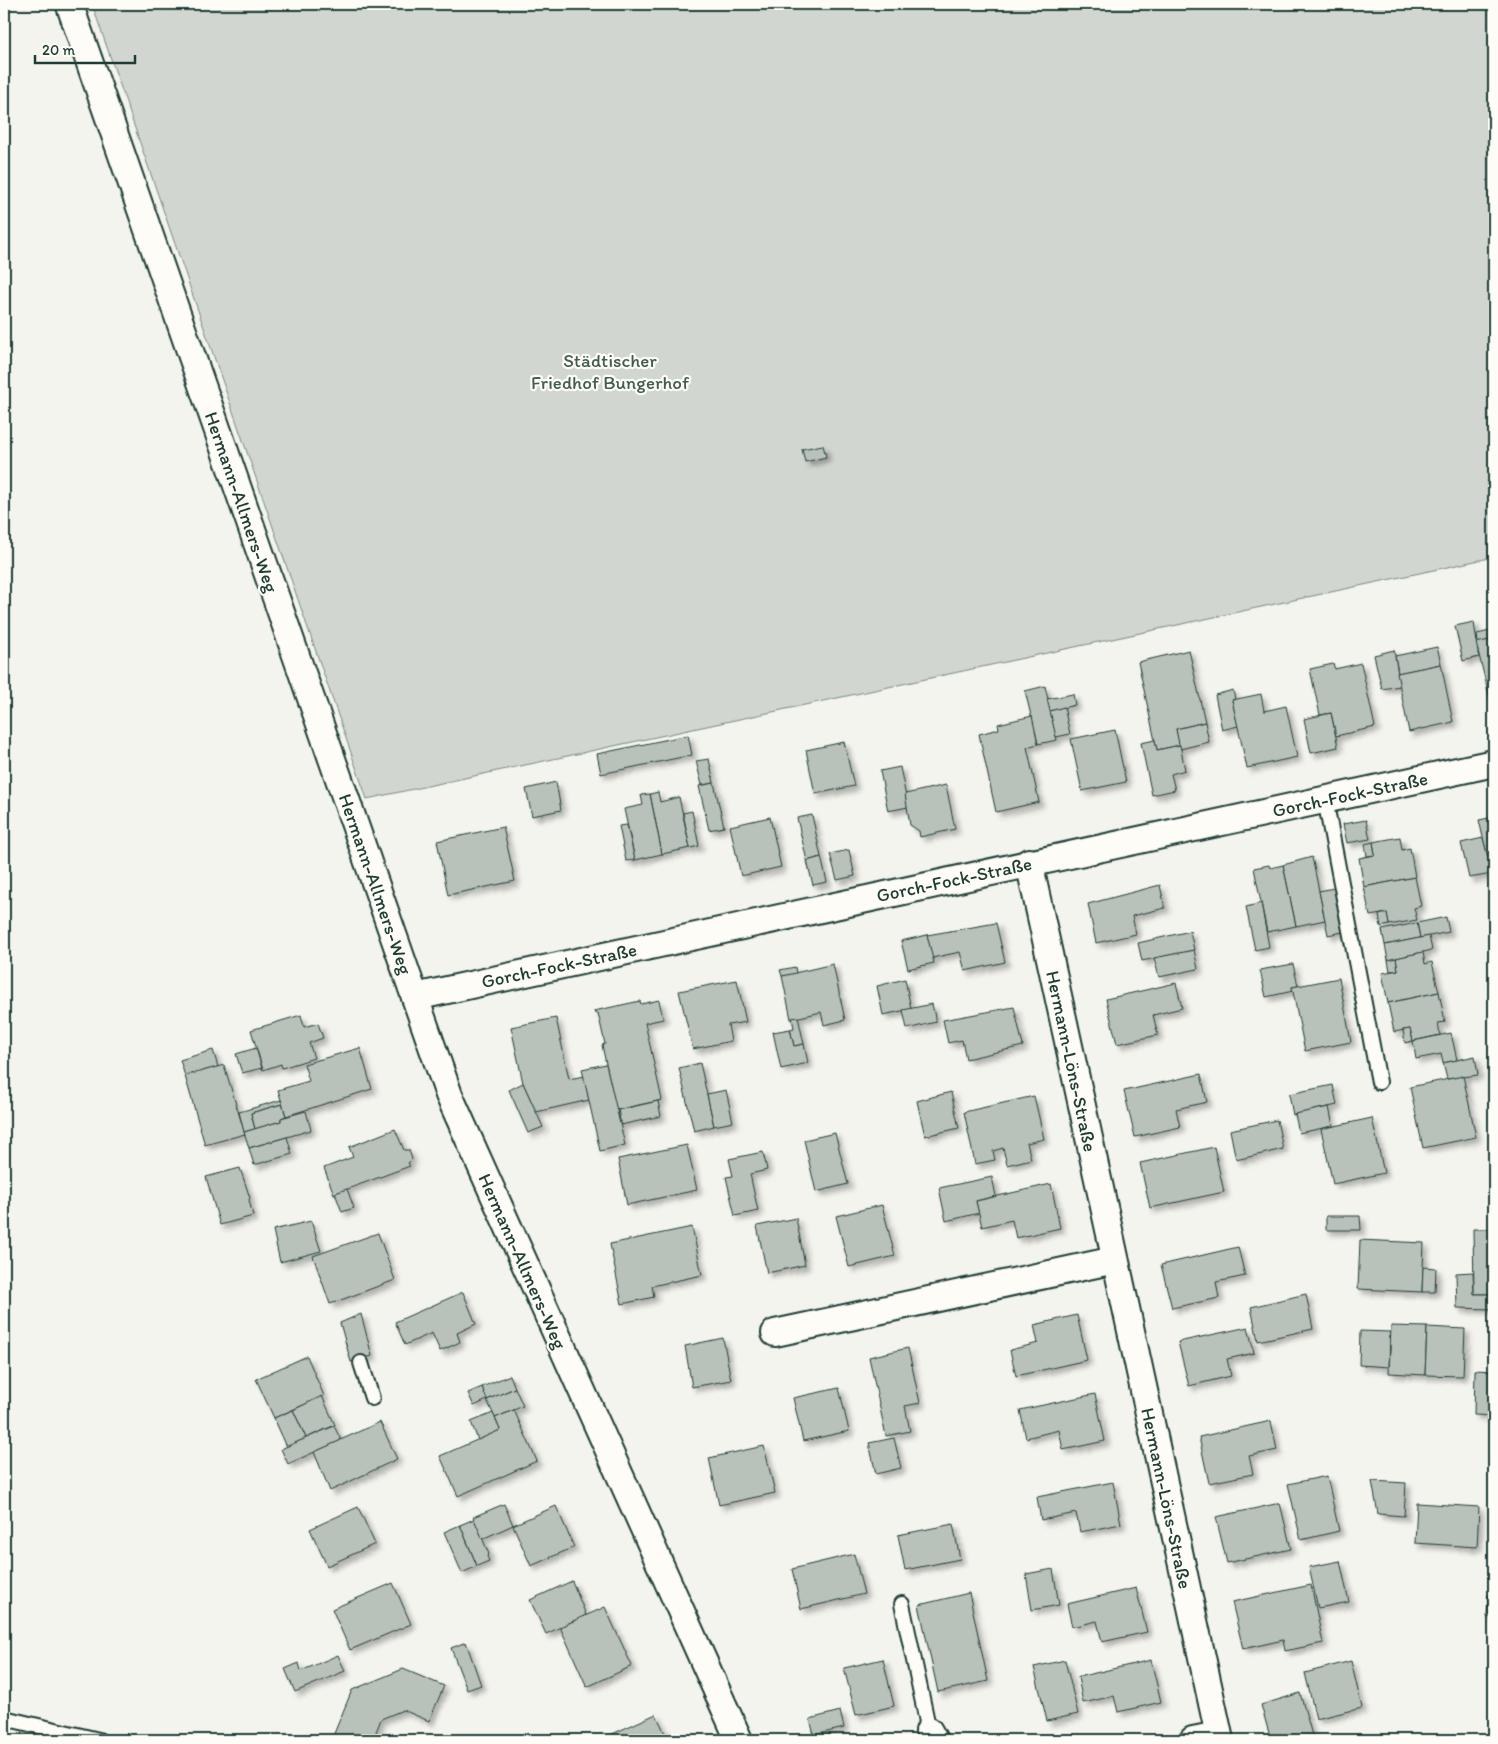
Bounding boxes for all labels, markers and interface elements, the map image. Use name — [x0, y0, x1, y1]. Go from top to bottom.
scale bar — [35, 32, 135, 64]
text: 20 m — [42, 41, 76, 59]
park label: Städtischer Friedhof Bungerhof — [531, 349, 690, 394]
street label: Hermann-Allmers-Weg — [200, 409, 283, 596]
street label: Gorch-Fock-Straße — [1270, 767, 1430, 822]
street label: Hermann-Allmers-Weg — [334, 791, 417, 978]
street label: Gorch-Fock-Straße — [874, 852, 1034, 907]
street label: Gorch-Fock-Straße — [479, 938, 639, 993]
street label: Hermann-Löns-Straße — [1041, 968, 1102, 1154]
street label: Hermann-Allmers-Weg — [473, 1170, 572, 1353]
street label: Hermann-Löns-Straße — [1136, 1405, 1197, 1591]

